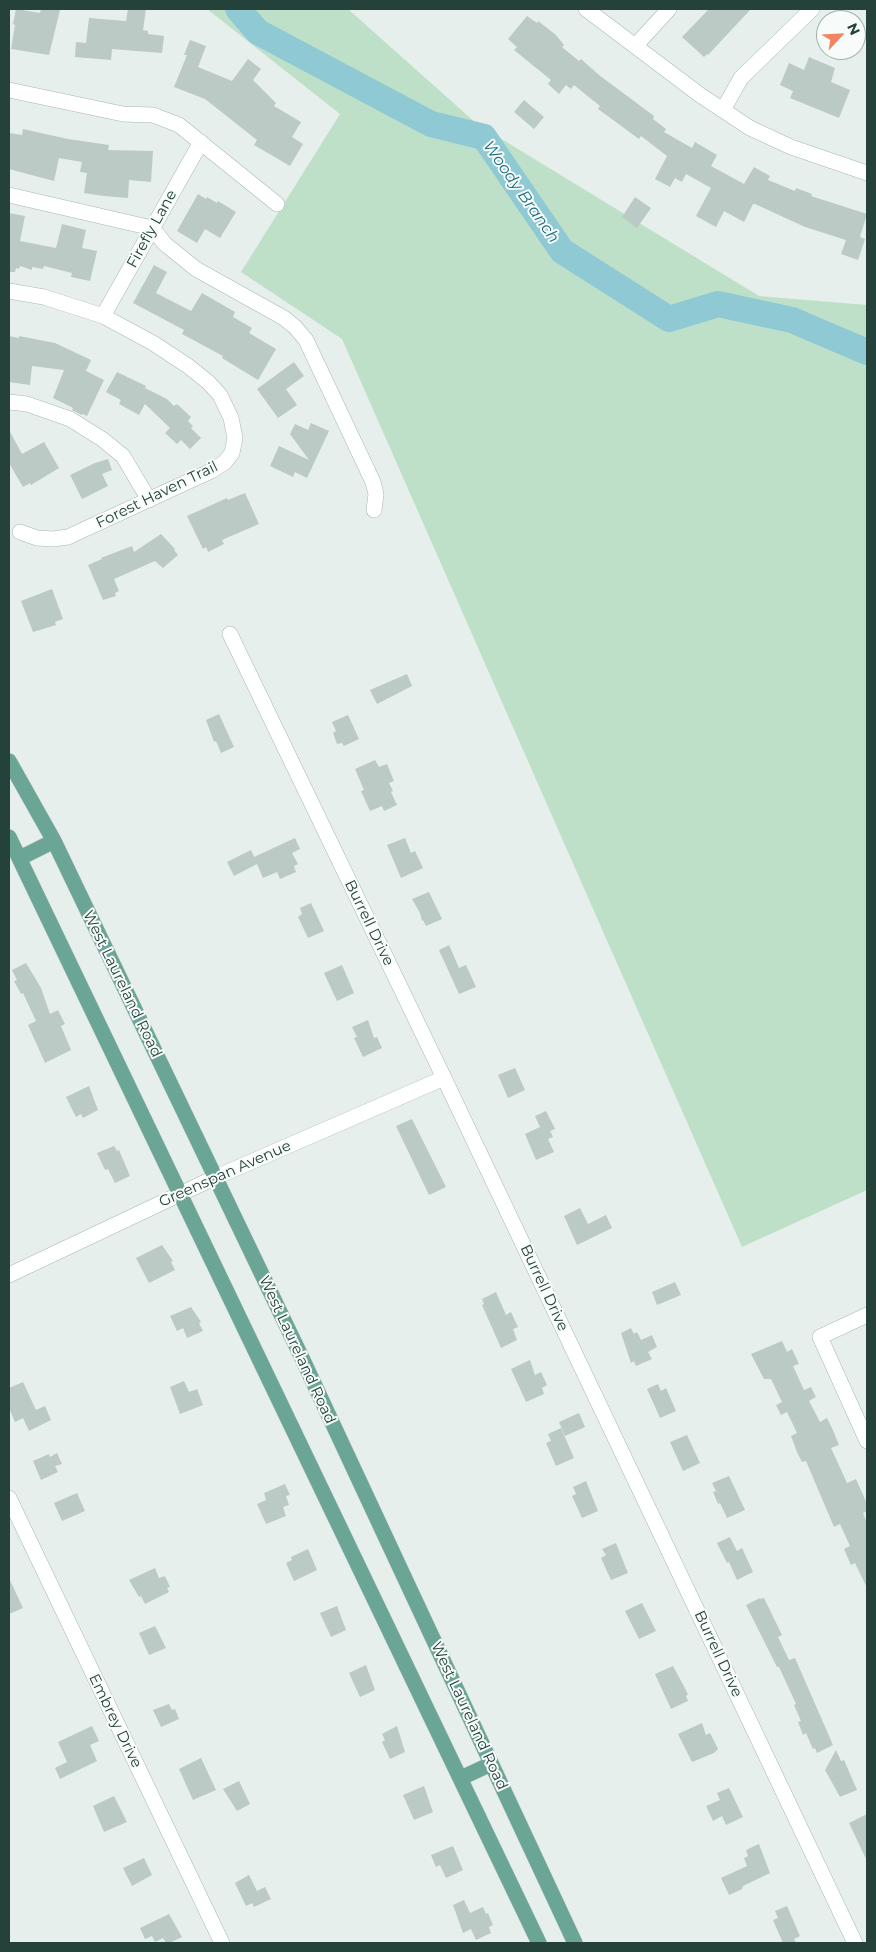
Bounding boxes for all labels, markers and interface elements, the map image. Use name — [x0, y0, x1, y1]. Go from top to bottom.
north arrow — [816, 10, 866, 60]
text: N — [843, 20, 864, 38]
water label: Woody Branch — [479, 137, 563, 247]
street label: Firefly Lane — [123, 187, 181, 271]
street label: Forest Haven Trail — [93, 458, 221, 532]
street label: Burrell Drive — [340, 877, 398, 969]
street label: West Laureland Road — [79, 908, 165, 1060]
street label: Greenspan Avenue — [156, 1137, 294, 1211]
street label: Burrell Drive — [516, 1242, 572, 1334]
street label: West Laureland Road — [255, 1273, 339, 1427]
street label: Burrell Drive — [690, 1608, 746, 1700]
street label: West Laureland Road — [427, 1639, 511, 1793]
street label: Embrey Drive — [84, 1671, 146, 1771]

